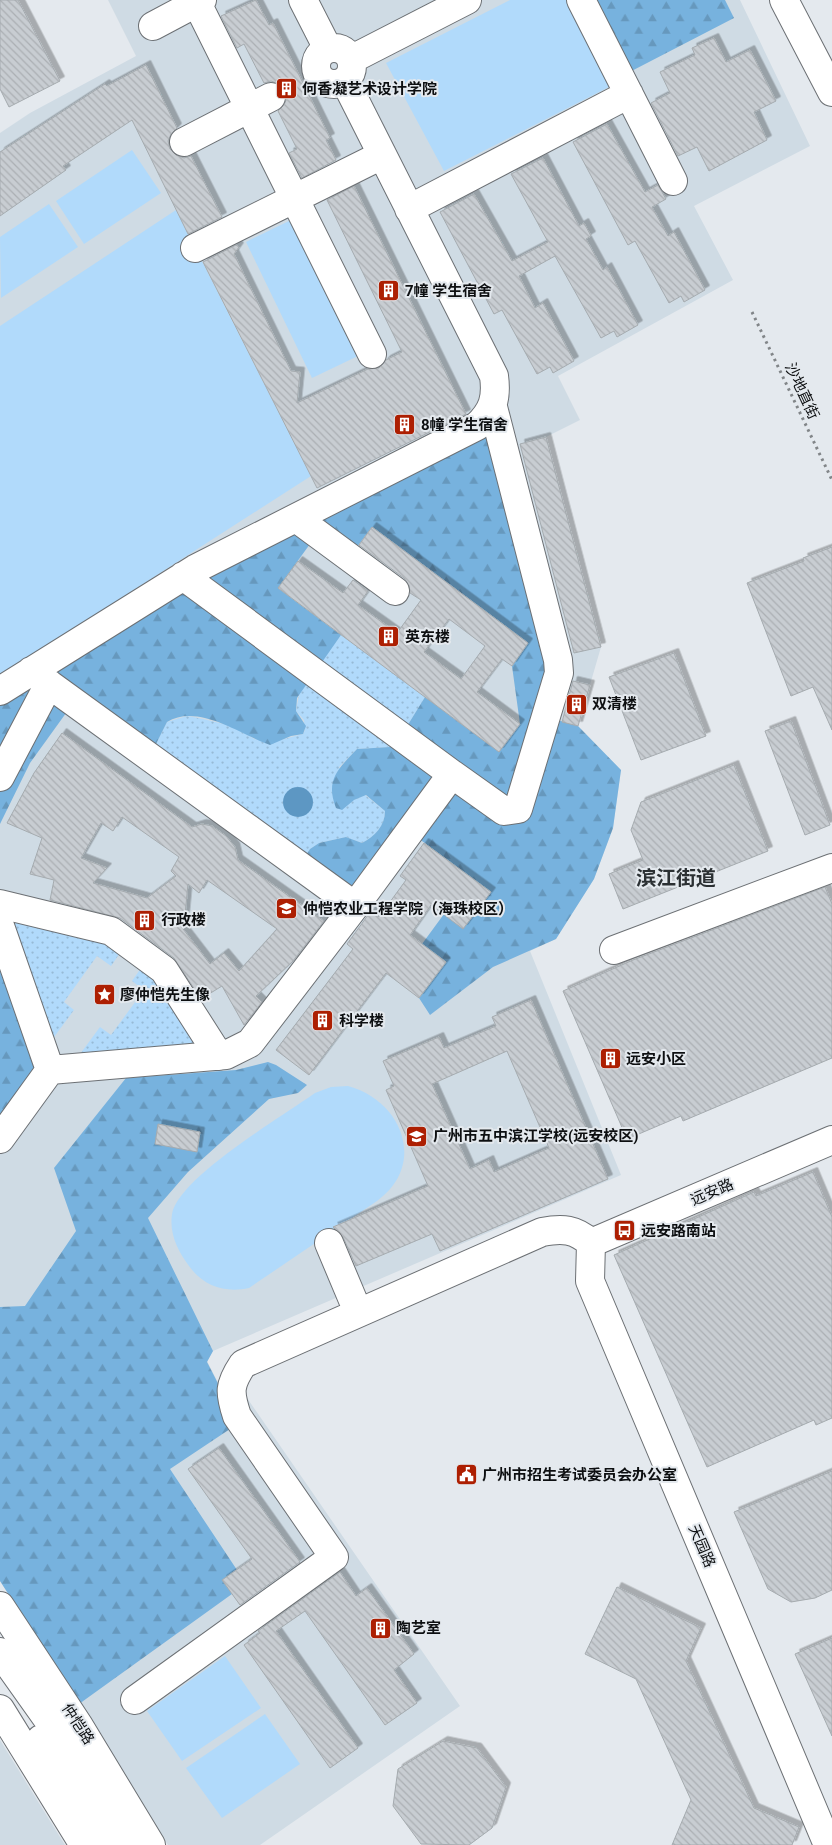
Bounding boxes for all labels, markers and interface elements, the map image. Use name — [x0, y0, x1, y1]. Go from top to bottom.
building icon: 何香凝艺术设计学院 — [274, 77, 298, 101]
place label: 何香凝艺术设计学院 — [302, 80, 437, 98]
building icon: 7幢 学生宿舍 — [377, 279, 401, 303]
place label: 7幢 学生宿舍 — [405, 282, 492, 300]
street label: 沙地直街 — [781, 360, 823, 422]
building icon: 8幢 学生宿舍 — [393, 413, 417, 437]
place label: 8幢 学生宿舍 — [421, 416, 508, 434]
building icon: 英东楼 — [377, 625, 401, 649]
place label: 英东楼 — [405, 628, 450, 646]
building icon: 双清楼 — [564, 692, 588, 716]
place label: 双清楼 — [592, 695, 637, 713]
district label: 滨江街道 — [636, 866, 716, 890]
school or university icon: 仲恺农业工程学院（海珠校区） — [275, 897, 299, 921]
place label: 仲恺农业工程学院（海珠校区） — [303, 900, 513, 918]
building icon: 行政楼 — [133, 908, 157, 932]
place label: 行政楼 — [161, 911, 206, 929]
place icon: 廖仲恺先生像 — [92, 983, 116, 1007]
place label: 廖仲恺先生像 — [120, 986, 210, 1004]
building icon: 科学楼 — [311, 1009, 335, 1033]
place label: 科学楼 — [339, 1012, 384, 1030]
building icon: 远安小区 — [598, 1047, 622, 1071]
place label: 远安小区 — [626, 1050, 686, 1068]
school or university icon: 广州市五中滨江学校(远安校区) — [405, 1124, 429, 1148]
place label: 广州市五中滨江学校(远安校区) — [433, 1127, 639, 1145]
street label: 远安路 — [688, 1175, 736, 1209]
bus stop icon: 远安路南站 — [613, 1219, 637, 1243]
place label: 远安路南站 — [641, 1222, 716, 1240]
public building icon: 广州市招生考试委员会办公室 — [454, 1463, 478, 1487]
place label: 广州市招生考试委员会办公室 — [482, 1466, 677, 1484]
street label: 天园路 — [685, 1522, 719, 1570]
building icon: 陶艺室 — [368, 1616, 392, 1640]
place label: 陶艺室 — [396, 1619, 441, 1637]
street label: 仲恺路 — [58, 1700, 98, 1748]

